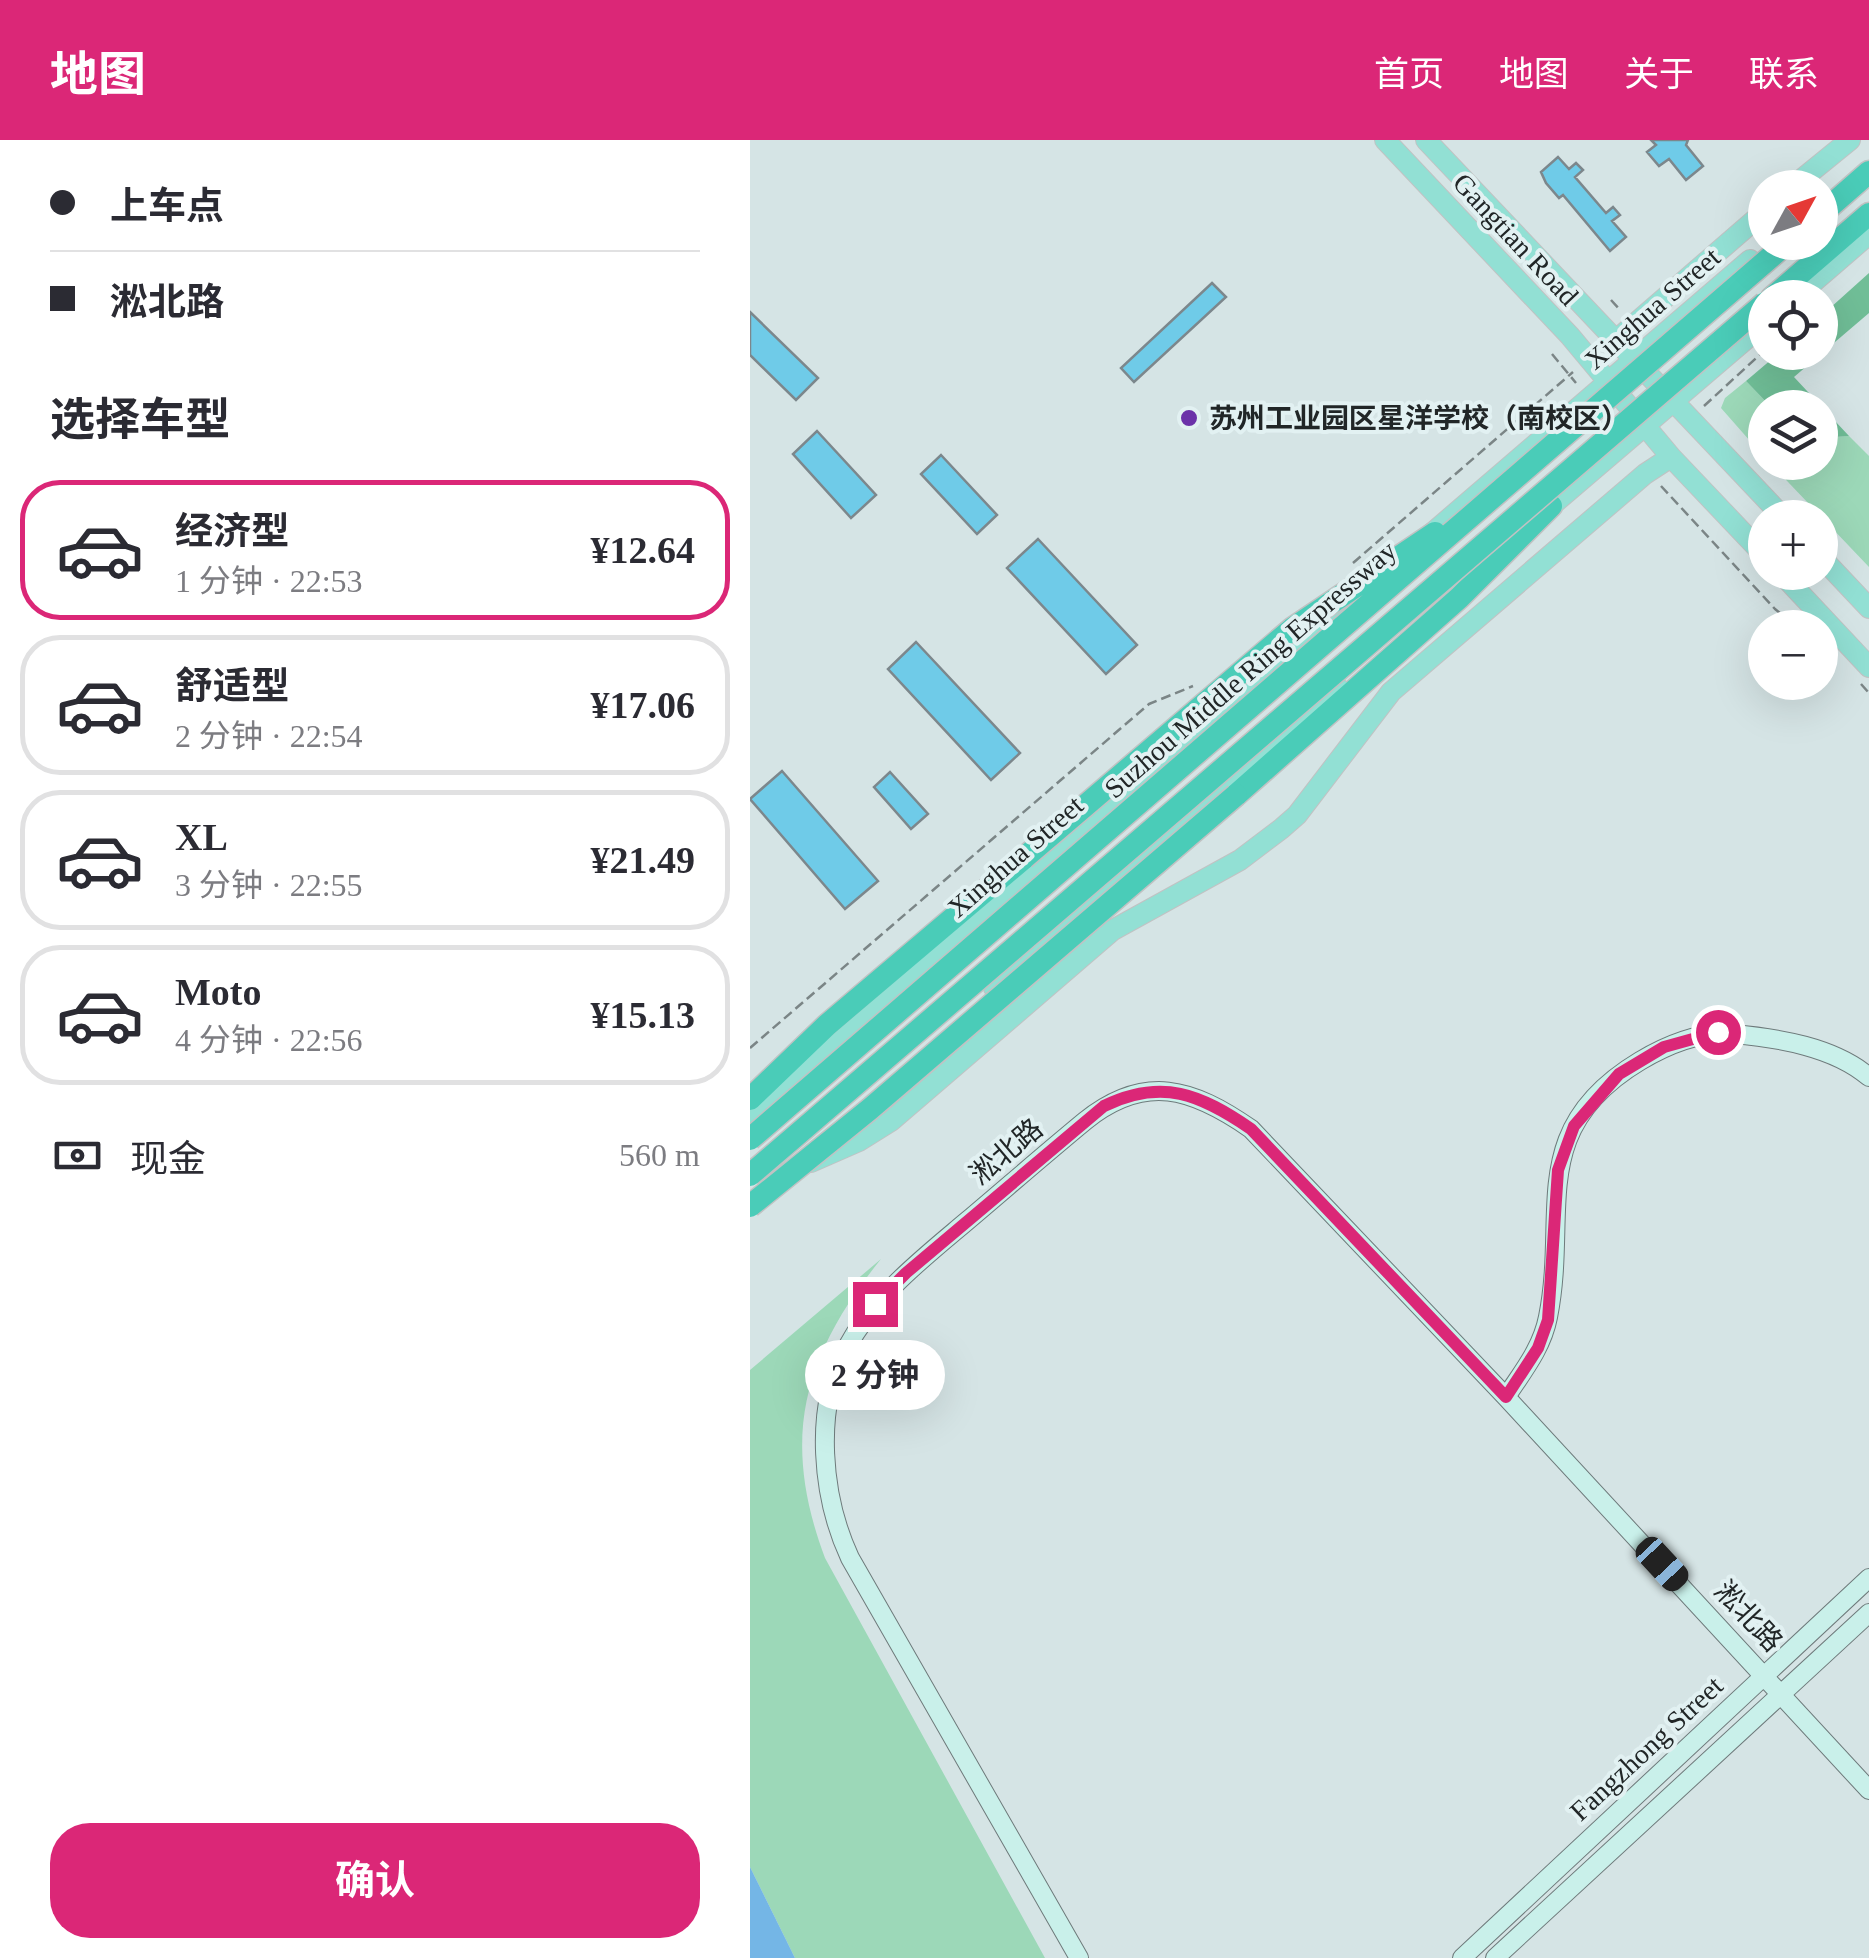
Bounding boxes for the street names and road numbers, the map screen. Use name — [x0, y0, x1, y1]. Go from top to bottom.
street label: Gangtian Road — [1447, 167, 1585, 312]
street label: Xinghua Street — [1578, 241, 1726, 375]
street label: Suzhou Middle Ring Expressway — [1098, 534, 1402, 804]
street label: Xinghua Street — [941, 789, 1089, 923]
street label: 淞北路 — [964, 1113, 1048, 1190]
street label: 淞北路 — [1709, 1575, 1789, 1658]
street label: Fangzhong Street — [1564, 1670, 1729, 1827]

